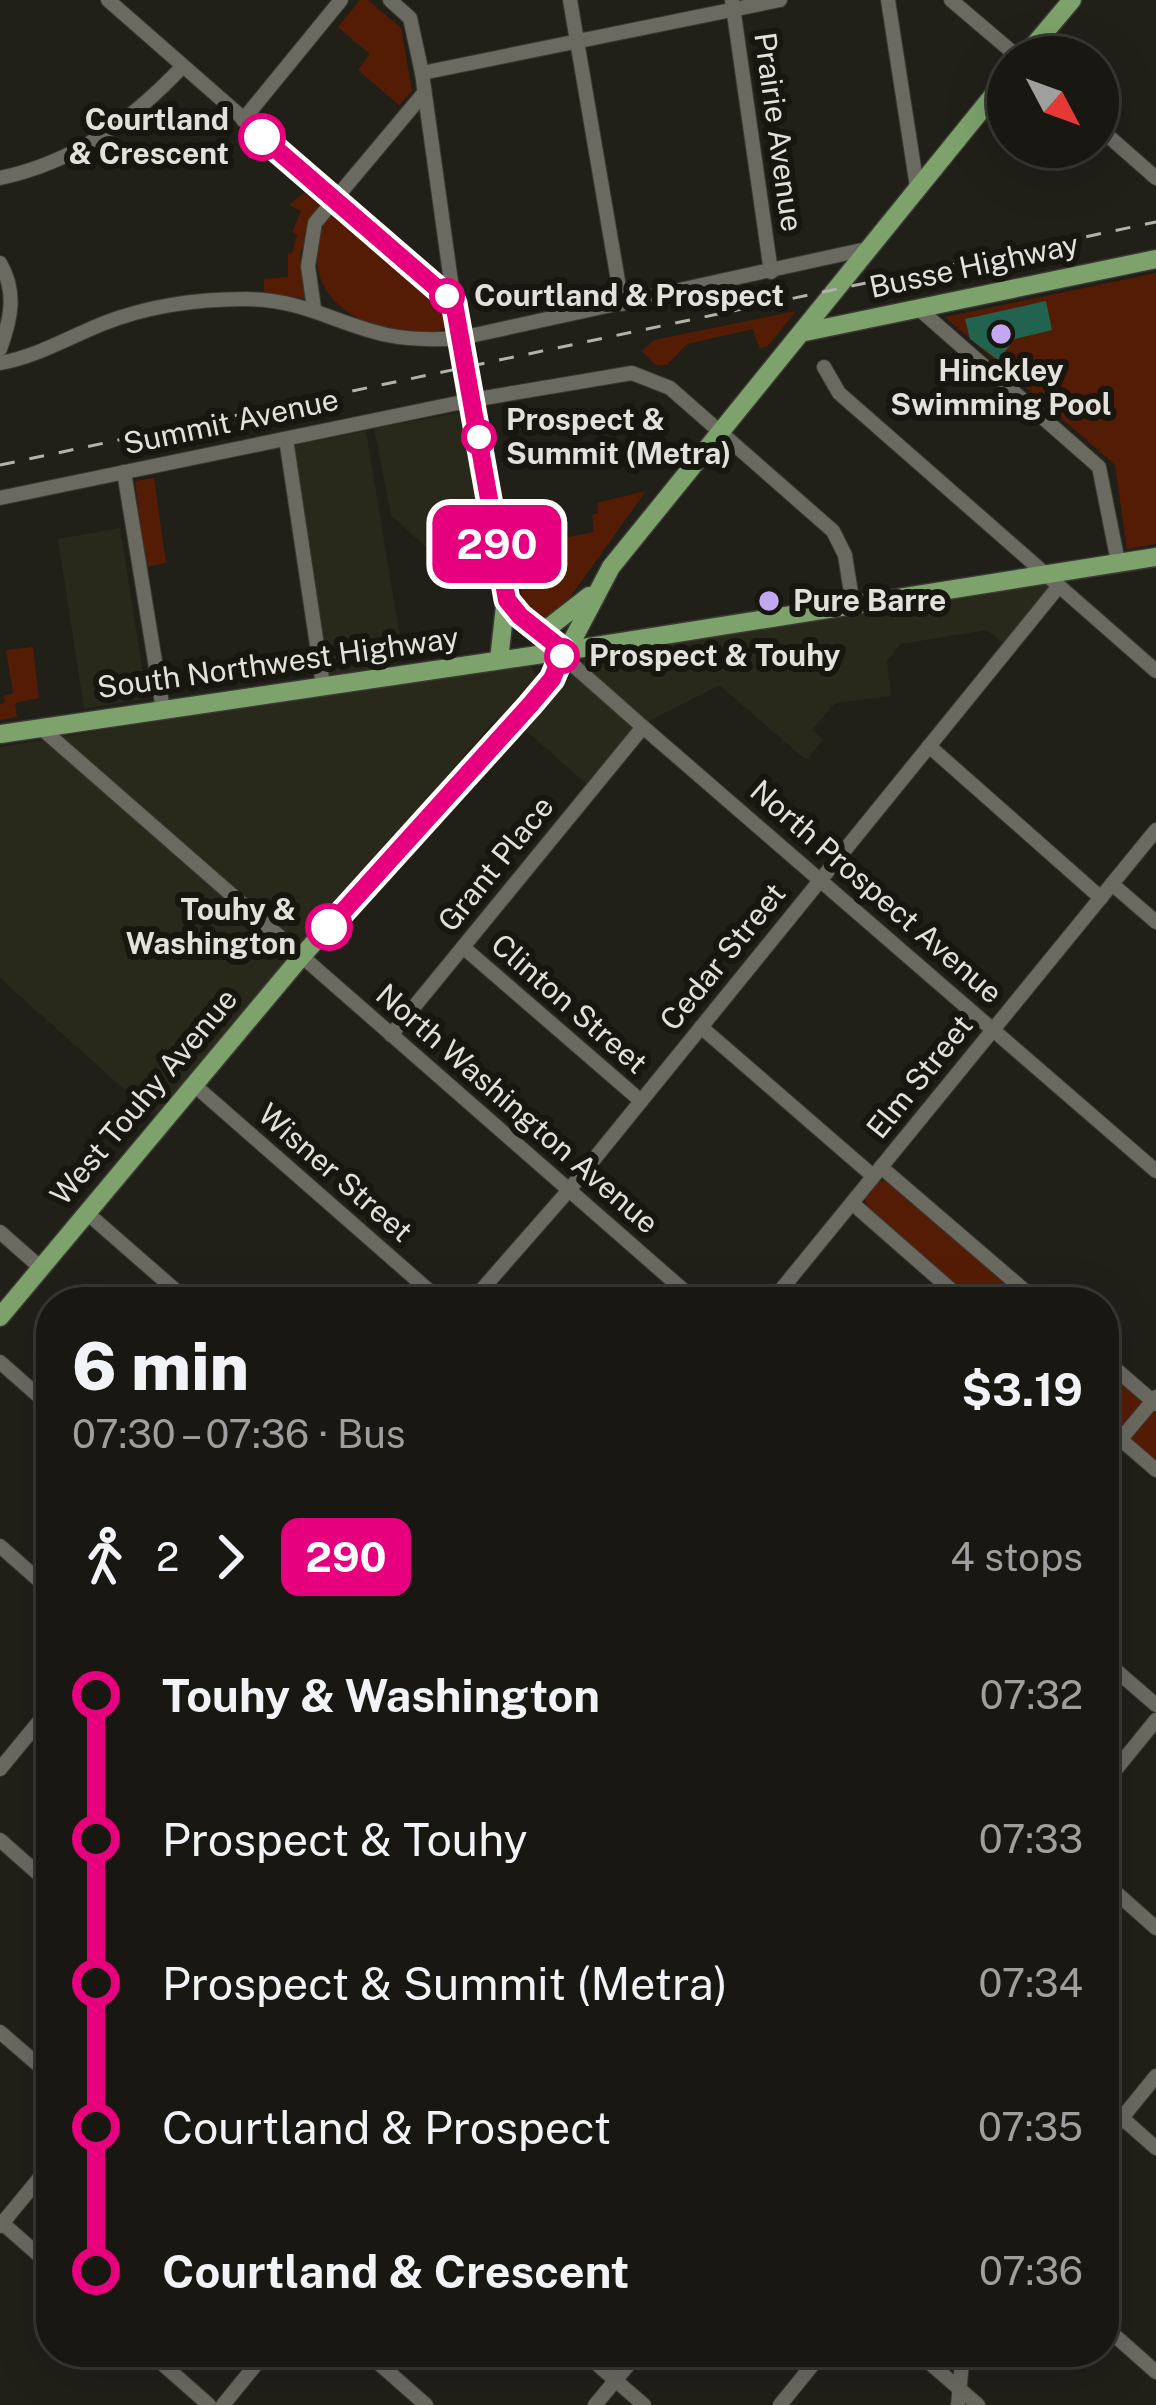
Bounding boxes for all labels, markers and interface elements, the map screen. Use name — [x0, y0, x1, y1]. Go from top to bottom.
street label: Prairie Avenue — [747, 30, 811, 234]
north arrow — [987, 36, 1119, 168]
map controls — [987, 36, 1119, 168]
place label: Courtland & Crescent — [68, 101, 229, 171]
marker: Courtland & Crescent — [240, 115, 284, 159]
street label: Busse Highway — [866, 225, 1082, 305]
place label: Courtland & Prospect — [474, 277, 784, 313]
marker: Courtland & Prospect — [431, 280, 463, 312]
marker: Hinckley Swimming Pool — [988, 321, 1014, 347]
place label: Hinckley Swimming Pool — [890, 352, 1112, 422]
street label: Summit Avenue — [120, 381, 342, 461]
place label: Prospect & Summit (Metra) — [506, 401, 731, 471]
marker: Prospect & Summit (Metra) — [463, 421, 495, 453]
line badge: 290 — [428, 505, 566, 583]
text: 290 — [456, 519, 538, 568]
place label: Pure Barre — [793, 582, 946, 618]
marker: Pure Barre — [756, 588, 782, 614]
street label: South Northwest Highway — [95, 619, 461, 705]
place label: Prospect & Touhy — [589, 637, 840, 673]
marker: Prospect & Touhy — [546, 640, 578, 672]
street label: North Prospect Avenue — [743, 772, 1010, 1010]
street label: Grant Place — [430, 789, 561, 938]
street label: Cedar Street — [652, 876, 792, 1037]
place label: Touhy & Washington — [126, 891, 296, 961]
marker: Touhy & Washington — [307, 905, 351, 949]
street label: Clinton Street — [485, 926, 655, 1081]
street label: North Washington Avenue — [369, 976, 666, 1241]
street label: West Touhy Avenue — [42, 981, 244, 1212]
street label: Elm Street — [859, 1008, 980, 1145]
street label: Wisner Street — [251, 1096, 420, 1249]
text: 6 min — [72, 1327, 249, 1405]
text: $3.19 — [961, 1363, 1083, 1416]
text: 07:30 – 07:36 · Bus — [72, 1411, 406, 1457]
icon: walk — [72, 1524, 138, 1590]
icon: forward — [197, 1524, 263, 1590]
text: 290 — [305, 1532, 387, 1581]
text: 2 — [156, 1534, 179, 1580]
text: 4 stops — [950, 1534, 1083, 1580]
text: Touhy & Washington — [162, 1669, 600, 1722]
text: 07:32 — [980, 1672, 1083, 1718]
text: Prospect & Touhy — [162, 1813, 528, 1866]
text: 07:33 — [979, 1816, 1083, 1862]
text: Prospect & Summit (Metra) — [162, 1957, 728, 2010]
text: 07:34 — [979, 1960, 1083, 2006]
text: Courtland & Prospect — [162, 2101, 611, 2154]
text: 07:35 — [978, 2104, 1083, 2150]
text: Courtland & Crescent — [162, 2245, 629, 2298]
text: 07:36 — [979, 2248, 1083, 2294]

